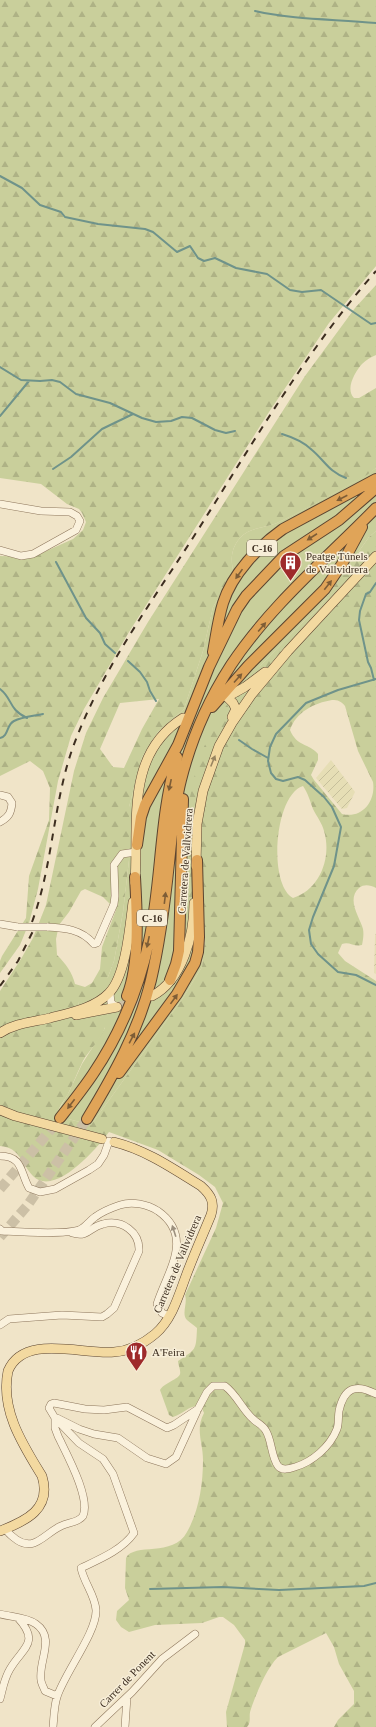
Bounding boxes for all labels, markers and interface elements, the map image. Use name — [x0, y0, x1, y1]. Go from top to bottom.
one-way arrow — [336, 495, 348, 501]
one-way arrow — [306, 533, 318, 540]
road number: C-16 — [247, 540, 277, 556]
building icon: Peatge Túnels de Vallvidrera — [277, 549, 303, 582]
place label: Peatge Túnels de Vallvidrera — [306, 550, 368, 575]
one-way arrow — [235, 569, 243, 579]
one-way arrow — [324, 579, 333, 590]
one-way arrow — [257, 621, 266, 632]
one-way arrow — [233, 673, 242, 683]
one-way arrow — [210, 755, 216, 767]
one-way arrow — [166, 779, 172, 792]
street label: Carretera de Vallvidrera — [175, 808, 195, 914]
one-way arrow — [162, 892, 168, 904]
road number: C-16 — [137, 910, 167, 926]
one-way arrow — [145, 936, 151, 948]
one-way arrow — [170, 993, 178, 1004]
one-way arrow — [128, 1032, 135, 1043]
one-way arrow — [67, 1098, 75, 1109]
street label: Carretera de Vallvidrera — [151, 1213, 203, 1315]
one-way arrow — [171, 1225, 177, 1237]
restaurant icon: A'Feira — [123, 1339, 149, 1372]
place label: A'Feira — [152, 1346, 185, 1358]
street label: Carrer de Ponent — [97, 1648, 157, 1710]

